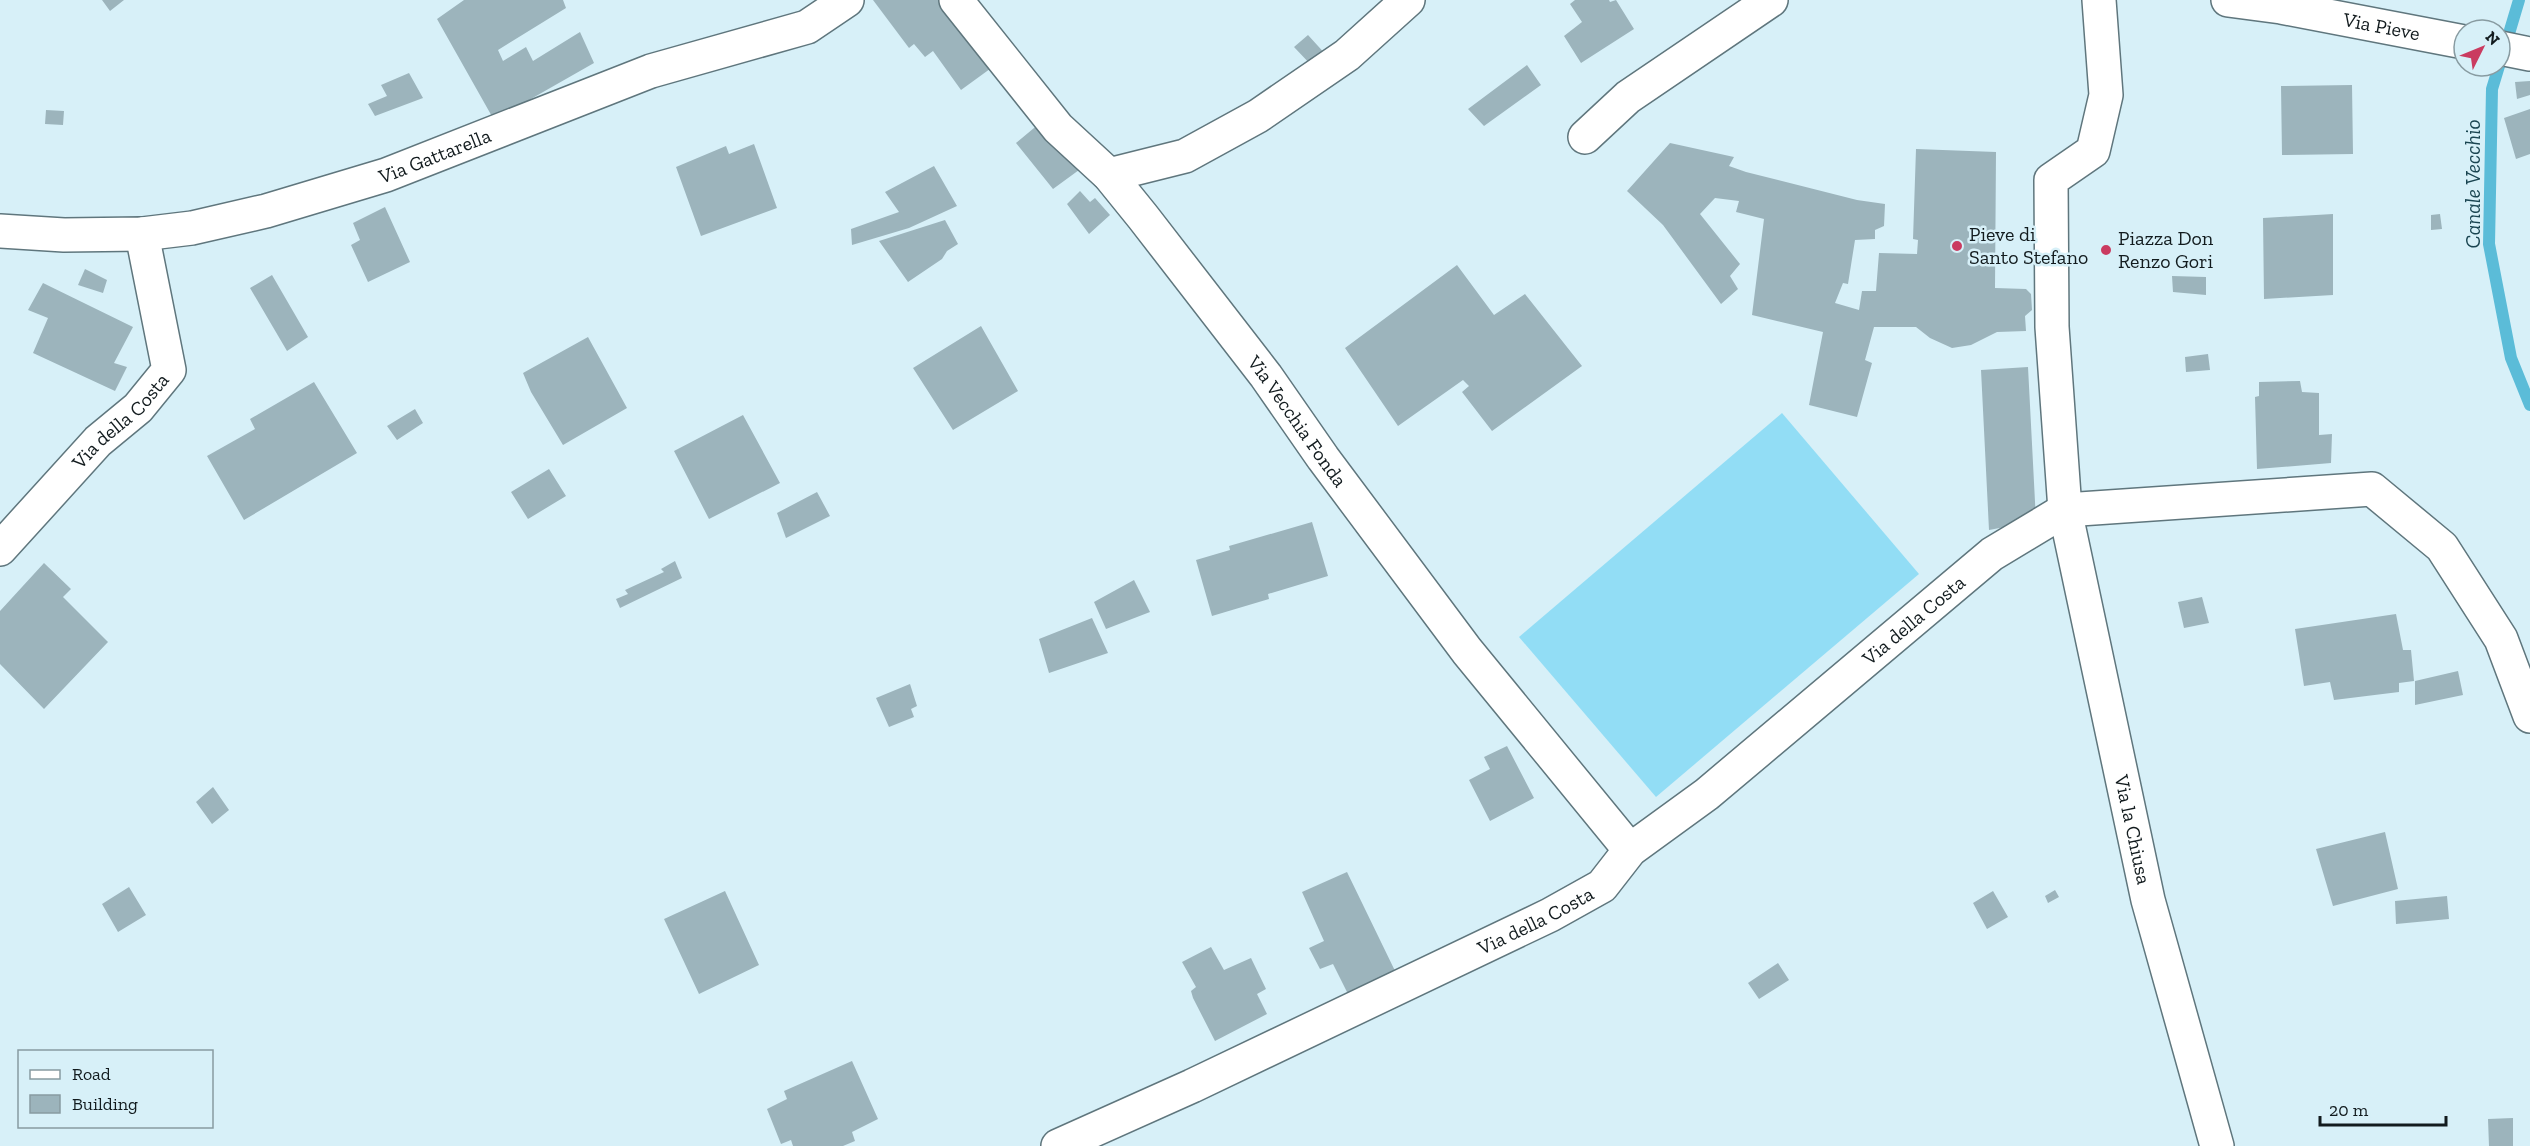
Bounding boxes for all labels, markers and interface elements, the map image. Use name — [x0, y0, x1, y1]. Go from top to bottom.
street label: Via Pieve — [2340, 7, 2422, 45]
north arrow — [2452, 18, 2512, 78]
text: N — [2482, 27, 2504, 49]
water label: Canale Vecchio — [2460, 119, 2485, 249]
street label: Via Gattarella — [375, 123, 495, 189]
place label: Pieve di Santo Stefano — [1969, 222, 2088, 269]
place label: Piazza Don Renzo Gori — [2118, 226, 2214, 273]
marker: Pieve di Santo Stefano — [1950, 239, 1964, 253]
marker: Piazza Don Renzo Gori — [2099, 243, 2113, 257]
street label: Via Vecchia Fonda — [1242, 350, 1352, 492]
street label: Via della Costa — [66, 368, 174, 474]
street label: Via della Costa — [1857, 570, 1970, 671]
street label: Via la Chiusa — [2109, 772, 2156, 887]
street label: Via della Costa — [1473, 881, 1598, 960]
legend — [18, 1050, 213, 1128]
text: Road — [72, 1063, 111, 1085]
scale bar — [2320, 1089, 2446, 1127]
text: Building — [72, 1093, 138, 1115]
text: 20 m — [2329, 1099, 2369, 1121]

